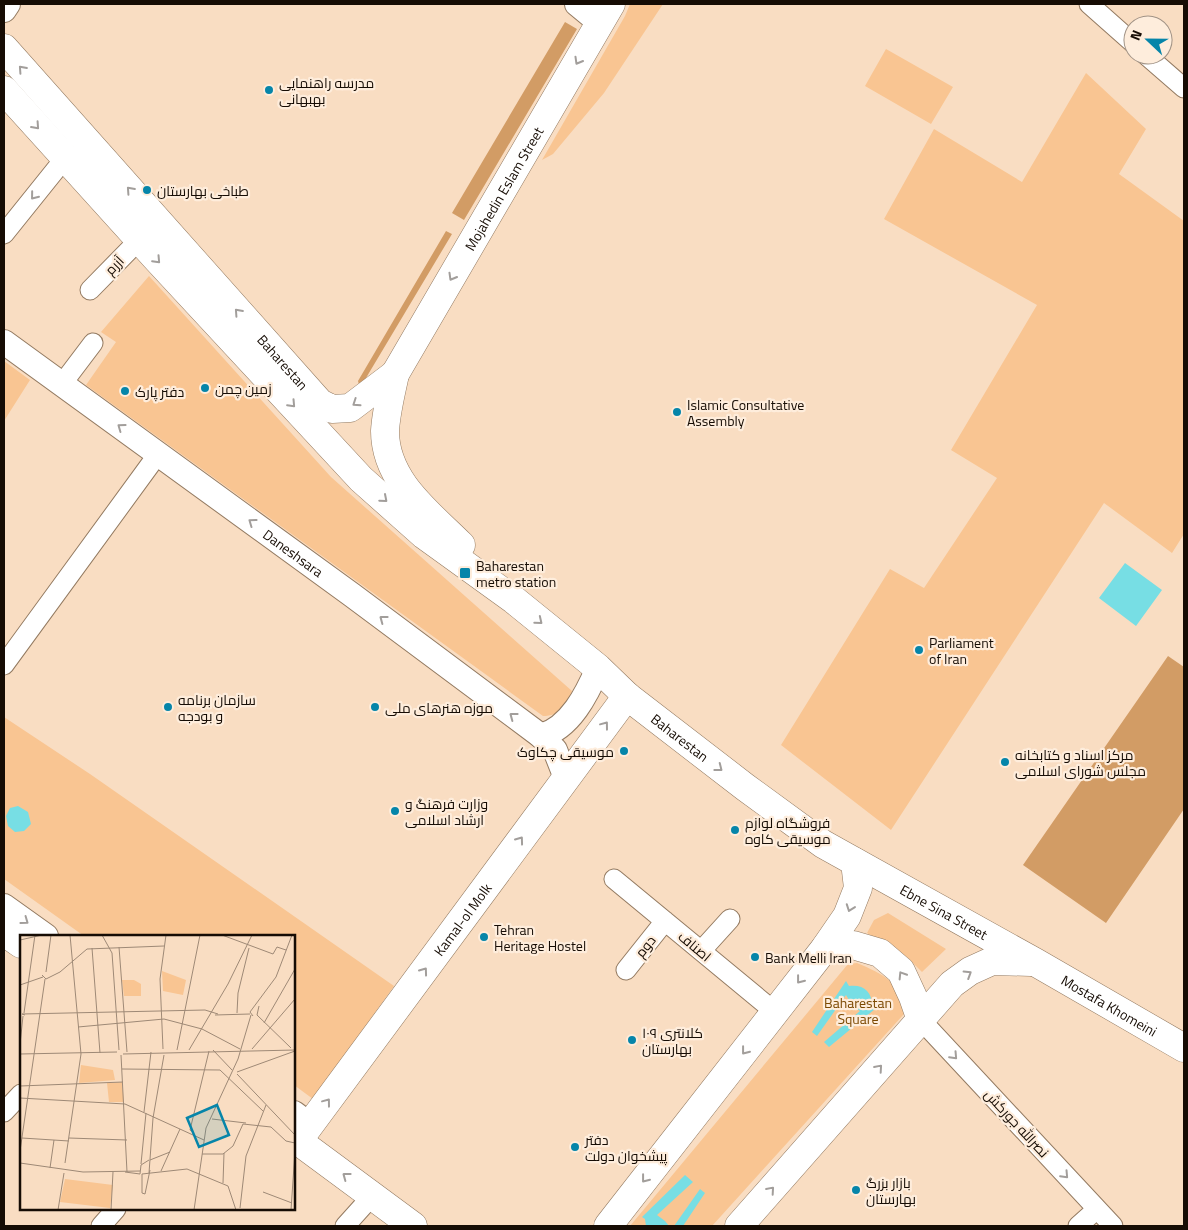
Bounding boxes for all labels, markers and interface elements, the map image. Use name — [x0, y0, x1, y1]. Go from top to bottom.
north arrow — [1123, 15, 1173, 65]
text: N — [1124, 27, 1147, 43]
one-way arrow — [575, 56, 585, 65]
one-way arrow — [19, 65, 28, 74]
place label: مدرسه راهنمایی بهبهانی — [279, 72, 374, 109]
marker: مدرسه راهنمایی بهبهانی — [263, 84, 275, 96]
one-way arrow — [31, 121, 40, 130]
street label: Mojahedin Eslam Street — [459, 122, 548, 254]
place label: طباخی بهارستان — [157, 180, 249, 201]
marker: طباخی بهارستان — [141, 184, 153, 196]
one-way arrow — [127, 187, 136, 196]
one-way arrow — [32, 190, 40, 199]
street label: آزرم — [100, 250, 129, 279]
one-way arrow — [151, 254, 160, 263]
one-way arrow — [449, 272, 459, 281]
one-way arrow — [235, 308, 244, 317]
street label: Baharestan — [253, 329, 314, 394]
place label: زمین چمن — [215, 378, 272, 399]
place label: دفتر پارک — [135, 381, 184, 402]
marker: زمین چمن — [199, 382, 211, 394]
marker: دفتر پارک — [119, 385, 131, 397]
place label: Islamic Consultative Assembly — [687, 394, 804, 431]
one-way arrow — [352, 397, 362, 406]
one-way arrow — [286, 399, 295, 408]
marker: Islamic Consultative Assembly — [671, 406, 683, 418]
one-way arrow — [118, 424, 127, 432]
one-way arrow — [378, 494, 387, 503]
one-way arrow — [249, 519, 258, 528]
street label: Daneshsara — [259, 523, 328, 582]
place label: Baharestan metro station — [476, 555, 556, 592]
marker: Baharestan metro station — [458, 566, 472, 580]
one-way arrow — [534, 615, 543, 624]
one-way arrow — [380, 616, 389, 624]
place label: Parliament of Iran — [929, 632, 994, 669]
marker: Parliament of Iran — [913, 644, 925, 656]
place label: سازمان برنامه و بودجه — [178, 689, 256, 726]
place label: موزه هنرهای ملی — [385, 697, 493, 718]
marker: سازمان برنامه و بودجه — [162, 701, 174, 713]
marker: موزه هنرهای ملی — [369, 701, 381, 713]
street label: Baharestan — [647, 708, 714, 766]
one-way arrow — [509, 713, 519, 722]
one-way arrow — [600, 722, 608, 731]
place label: موسیقی چکاوک — [517, 741, 614, 762]
place label: مرکز اسناد و کتابخانه مجلس شورای اسلامی — [1015, 744, 1146, 781]
marker: موسیقی چکاوک — [618, 745, 630, 757]
marker: مرکز اسناد و کتابخانه مجلس شورای اسلامی — [999, 756, 1011, 768]
one-way arrow — [713, 762, 722, 770]
place label: وزارت فرهنگ و ارشاد اسلامی — [405, 793, 488, 830]
marker: وزارت فرهنگ و ارشاد اسلامی — [389, 805, 401, 817]
place label: فروشگاه لوازم موسیقی کاوه — [745, 812, 831, 849]
marker: فروشگاه لوازم موسیقی کاوه — [729, 824, 741, 836]
one-way arrow — [514, 836, 523, 846]
street label: Kamal-ol Molk — [428, 878, 496, 960]
street label: Ebne Sina Street — [897, 879, 992, 944]
one-way arrow — [846, 903, 856, 912]
one-way arrow — [19, 915, 29, 924]
place label: Tehran Heritage Hostel — [494, 919, 586, 956]
street label: اصناف — [674, 926, 716, 966]
street label: دوم — [630, 930, 660, 962]
marker: Tehran Heritage Hostel — [478, 931, 490, 943]
inset map — [20, 935, 295, 1210]
place label: Bank Melli Iran — [765, 947, 852, 968]
marker: Bank Melli Iran — [749, 951, 761, 963]
one-way arrow — [418, 967, 427, 977]
street label: Mostafa Khomeini — [1058, 969, 1161, 1041]
one-way arrow — [962, 970, 971, 980]
one-way arrow — [899, 972, 908, 981]
one-way arrow — [797, 975, 806, 984]
park label: Baharestan Square — [824, 992, 892, 1029]
place label: کلانتری ۱۰۹ بهارستان — [642, 1022, 703, 1059]
marker: کلانتری ۱۰۹ بهارستان — [626, 1034, 638, 1046]
one-way arrow — [742, 1045, 751, 1055]
one-way arrow — [949, 1050, 958, 1059]
one-way arrow — [873, 1065, 882, 1074]
street label: نصرالله جورکش — [980, 1084, 1054, 1162]
one-way arrow — [321, 1098, 330, 1108]
place label: دفتر پیشخوان دولت — [584, 1129, 668, 1166]
marker: دفتر پیشخوان دولت — [569, 1141, 581, 1153]
one-way arrow — [1059, 1169, 1068, 1178]
place label: بازار بزرگ بهارستان — [866, 1172, 916, 1209]
one-way arrow — [642, 1173, 651, 1183]
one-way arrow — [343, 1174, 352, 1182]
marker: بازار بزرگ بهارستان — [850, 1184, 862, 1196]
one-way arrow — [765, 1186, 774, 1195]

